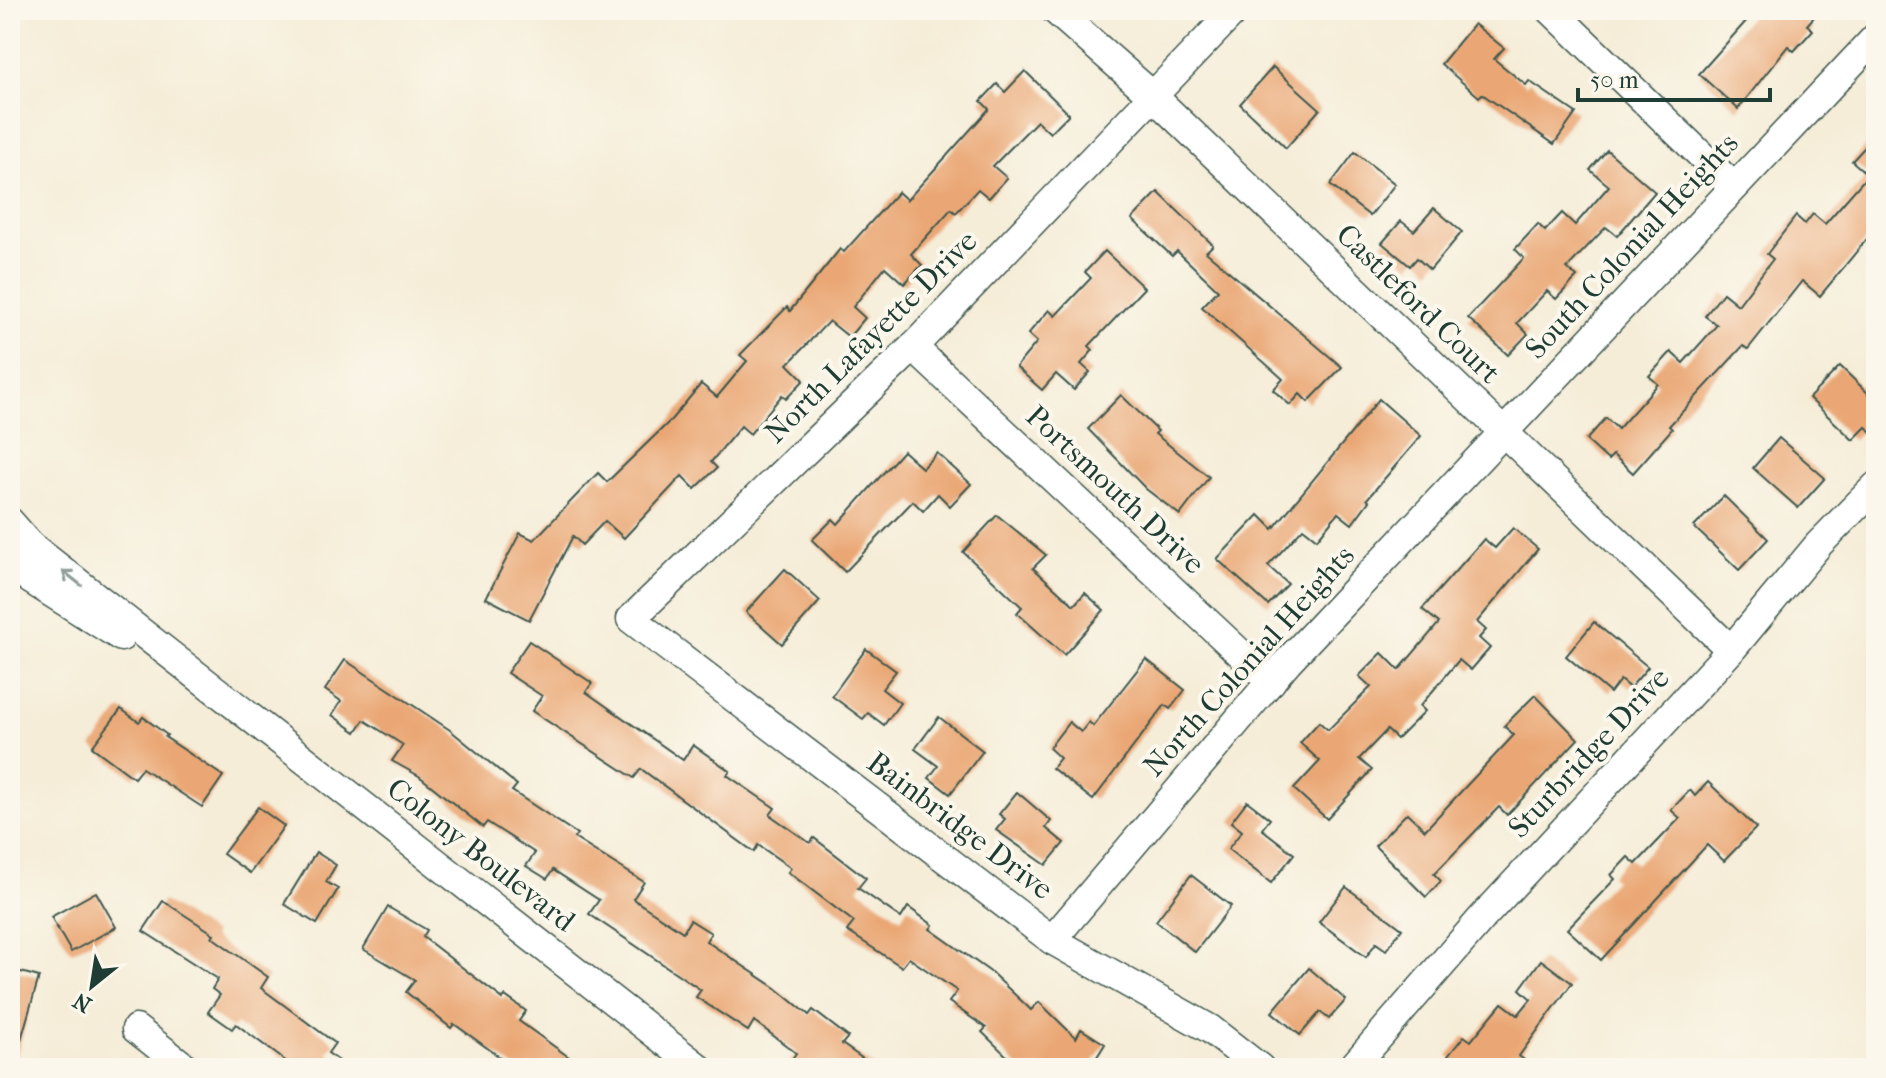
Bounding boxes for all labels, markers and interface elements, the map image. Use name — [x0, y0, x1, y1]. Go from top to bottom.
scale bar — [1578, 52, 1770, 102]
text: 50 m — [1590, 66, 1639, 94]
street label: South Colonial Heights — [1518, 126, 1746, 366]
street label: Castleford Court — [1329, 217, 1507, 391]
street label: North Lafayette Drive — [758, 224, 984, 450]
street label: Portsmouth Drive — [1019, 398, 1212, 582]
street label: North Colonial Heights — [1136, 538, 1362, 784]
one-way arrow — [62, 569, 83, 587]
street label: Sturbridge Drive — [1501, 661, 1677, 845]
street label: Bainbridge Drive — [860, 745, 1060, 907]
street label: Colony Boulevard — [380, 771, 582, 940]
north arrow — [52, 946, 132, 1026]
text: N — [69, 987, 96, 1018]

